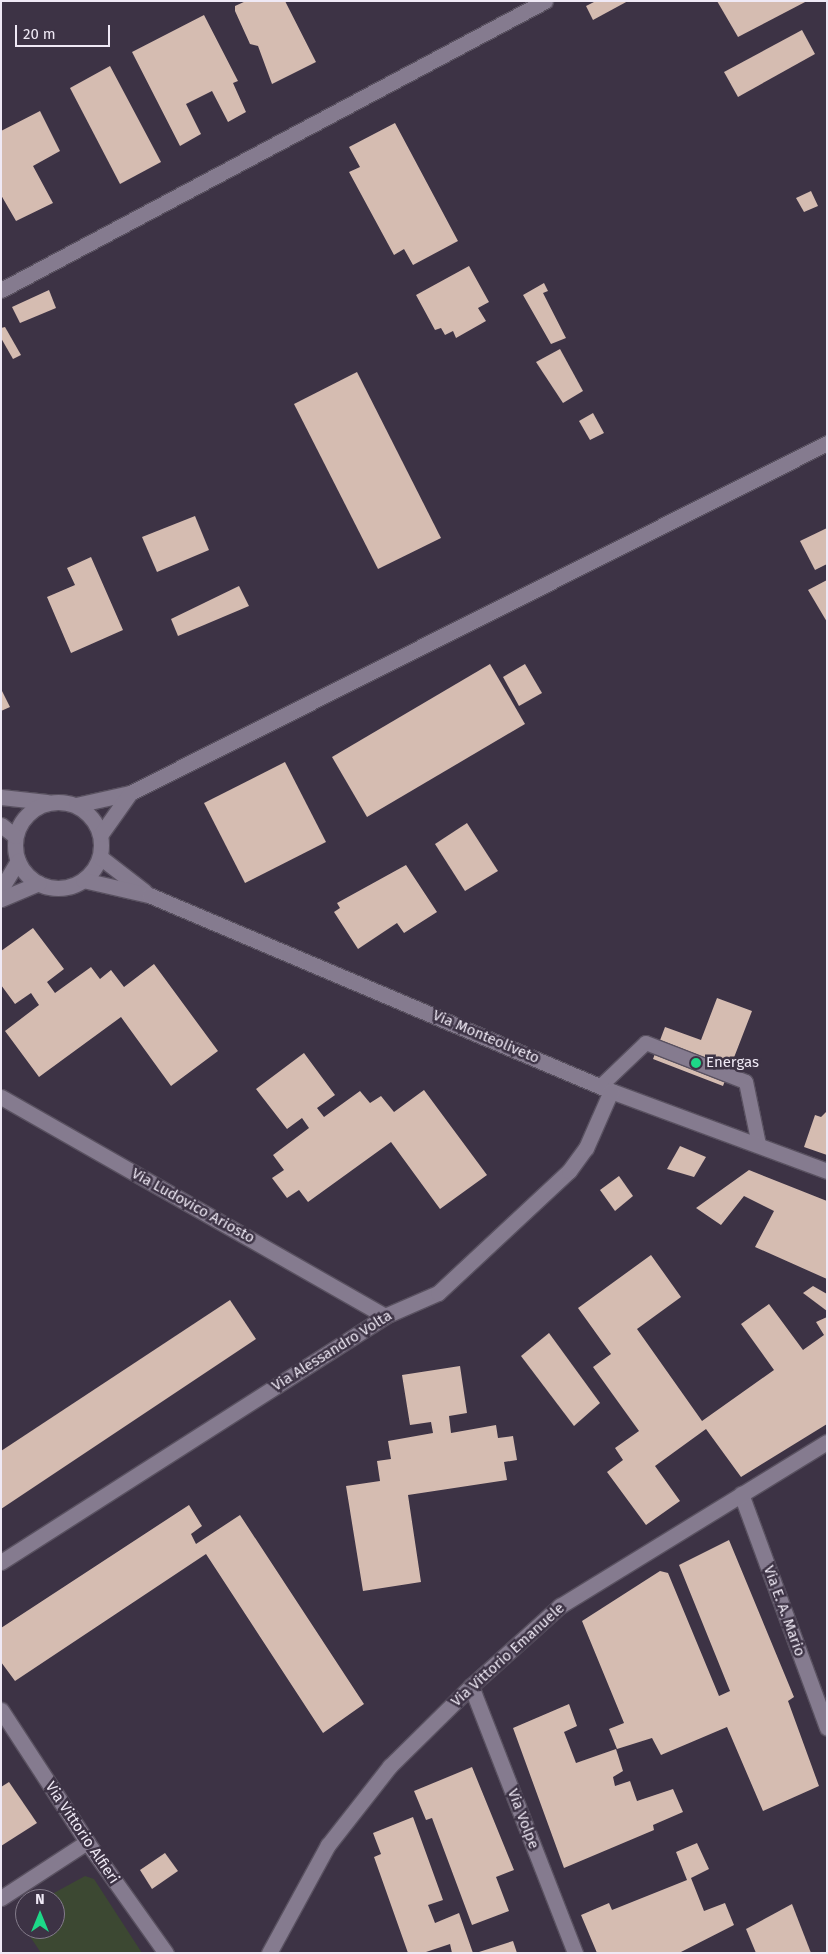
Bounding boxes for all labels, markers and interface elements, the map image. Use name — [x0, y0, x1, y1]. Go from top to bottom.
scale bar — [18, 15, 112, 47]
text: 20 m — [23, 25, 56, 43]
street label: Via Monteoliveto — [430, 1006, 542, 1068]
place label: Energas — [706, 1054, 759, 1072]
marker: Energas — [690, 1057, 702, 1069]
street label: Via Ludovico Ariosto — [128, 1165, 258, 1247]
street label: Via Alessandro Volta — [269, 1307, 395, 1395]
street label: Via E. A. Mario — [759, 1563, 809, 1659]
street label: Via Vittorio Emanuele — [448, 1599, 568, 1711]
street label: Via Vittorio Alfieri — [41, 1779, 123, 1887]
street label: Via Volpe — [503, 1786, 543, 1852]
north arrow — [15, 1889, 65, 1939]
text: N — [35, 1891, 45, 1908]

